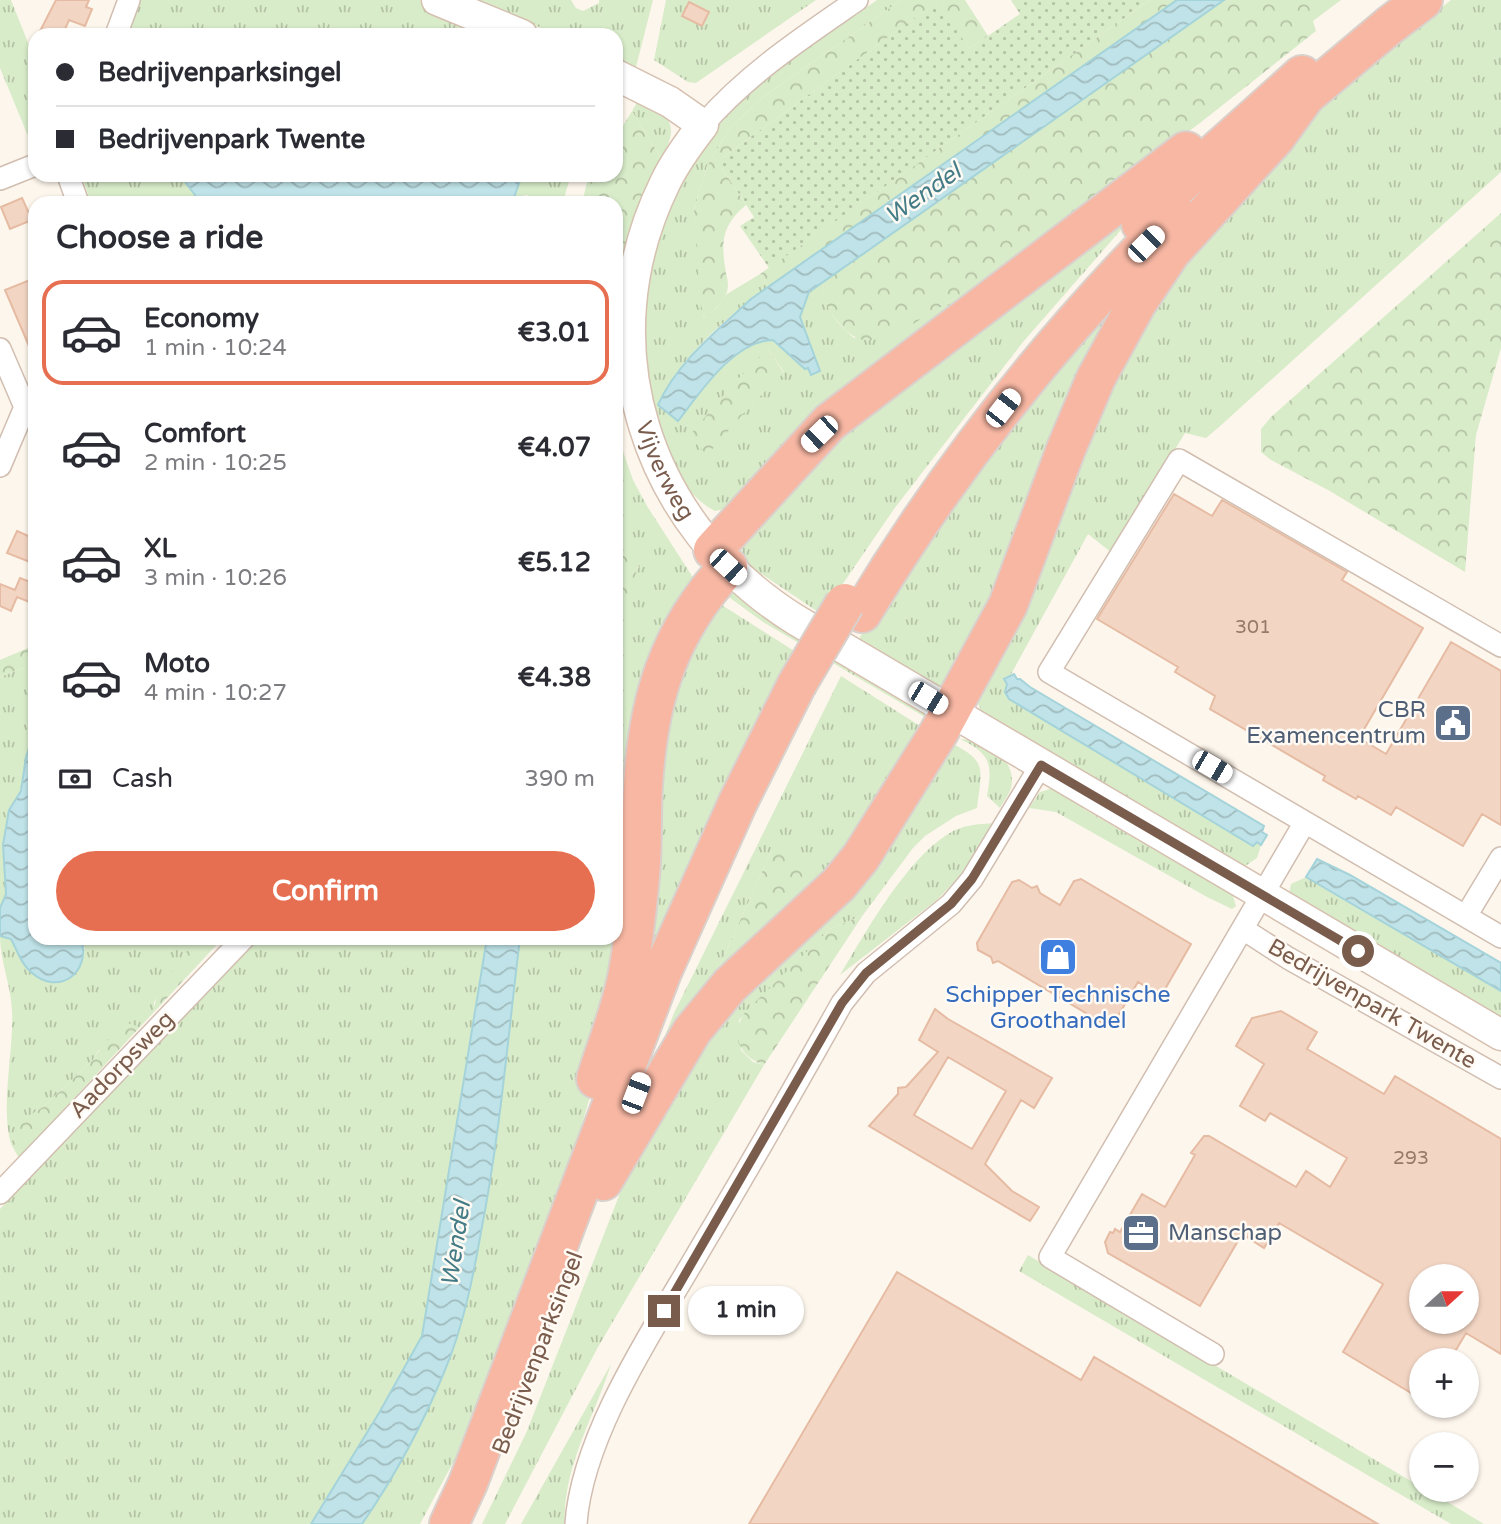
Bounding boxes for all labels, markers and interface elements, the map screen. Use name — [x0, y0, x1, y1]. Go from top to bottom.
text: Bedrijvenparksingel — [98, 57, 342, 88]
text: Bedrijvenpark Twente — [98, 124, 365, 155]
water label: Wendel — [879, 156, 969, 231]
text: Choose a ride — [56, 219, 263, 257]
car — [1124, 222, 1169, 266]
icon: car — [60, 301, 123, 364]
text: Economy — [144, 303, 259, 334]
text: €3.01 — [518, 317, 591, 348]
text: 1 min · 10:24 — [144, 334, 287, 362]
car — [982, 385, 1025, 431]
car — [797, 412, 842, 456]
icon: car — [60, 416, 123, 479]
text: Comfort — [144, 418, 246, 449]
street label: Vijverweg — [629, 418, 700, 526]
text: €4.07 — [518, 432, 591, 463]
text: 2 min · 10:25 — [144, 449, 287, 477]
icon: car — [60, 531, 123, 594]
text: XL — [144, 533, 176, 564]
car — [706, 545, 751, 589]
text: €5.12 — [518, 547, 591, 578]
text: 3 min · 10:26 — [144, 564, 287, 592]
house number: 301 — [1235, 616, 1271, 638]
icon: car — [60, 646, 123, 709]
text: Moto — [144, 648, 210, 679]
text: €4.38 — [518, 662, 591, 693]
car — [905, 678, 952, 718]
text: 4 min · 10:27 — [144, 679, 287, 707]
place label: CBR Examencentrum — [1246, 696, 1426, 750]
public building icon: CBR Examencentrum — [1432, 702, 1474, 744]
car — [1189, 747, 1236, 787]
icon: cash — [56, 760, 94, 798]
text: Cash — [112, 763, 173, 794]
text: 390 m — [525, 765, 595, 793]
button: Confirm — [56, 851, 595, 931]
street label: Bedrijvenpark Twente — [1263, 933, 1481, 1075]
route start — [1342, 935, 1374, 967]
shop icon: Schipper Technische Groothandel — [1037, 936, 1079, 978]
place label: Schipper Technische Groothandel — [946, 981, 1170, 1035]
street label: Aadorpsweg — [64, 1005, 180, 1125]
car — [619, 1070, 654, 1116]
house number: 293 — [1393, 1147, 1429, 1169]
water label: Wendel — [435, 1196, 478, 1289]
office icon: Manschap — [1120, 1212, 1162, 1254]
place label: Manschap — [1168, 1219, 1282, 1247]
street label: Bedrijvenparksingel — [486, 1247, 590, 1459]
north arrow — [1409, 1264, 1479, 1334]
map controls — [1409, 1264, 1479, 1502]
callout: 1 min — [688, 1286, 804, 1336]
route end — [648, 1295, 680, 1327]
text: 1 min — [715, 1296, 777, 1324]
button: + — [1409, 1348, 1479, 1418]
button: − — [1409, 1432, 1479, 1502]

